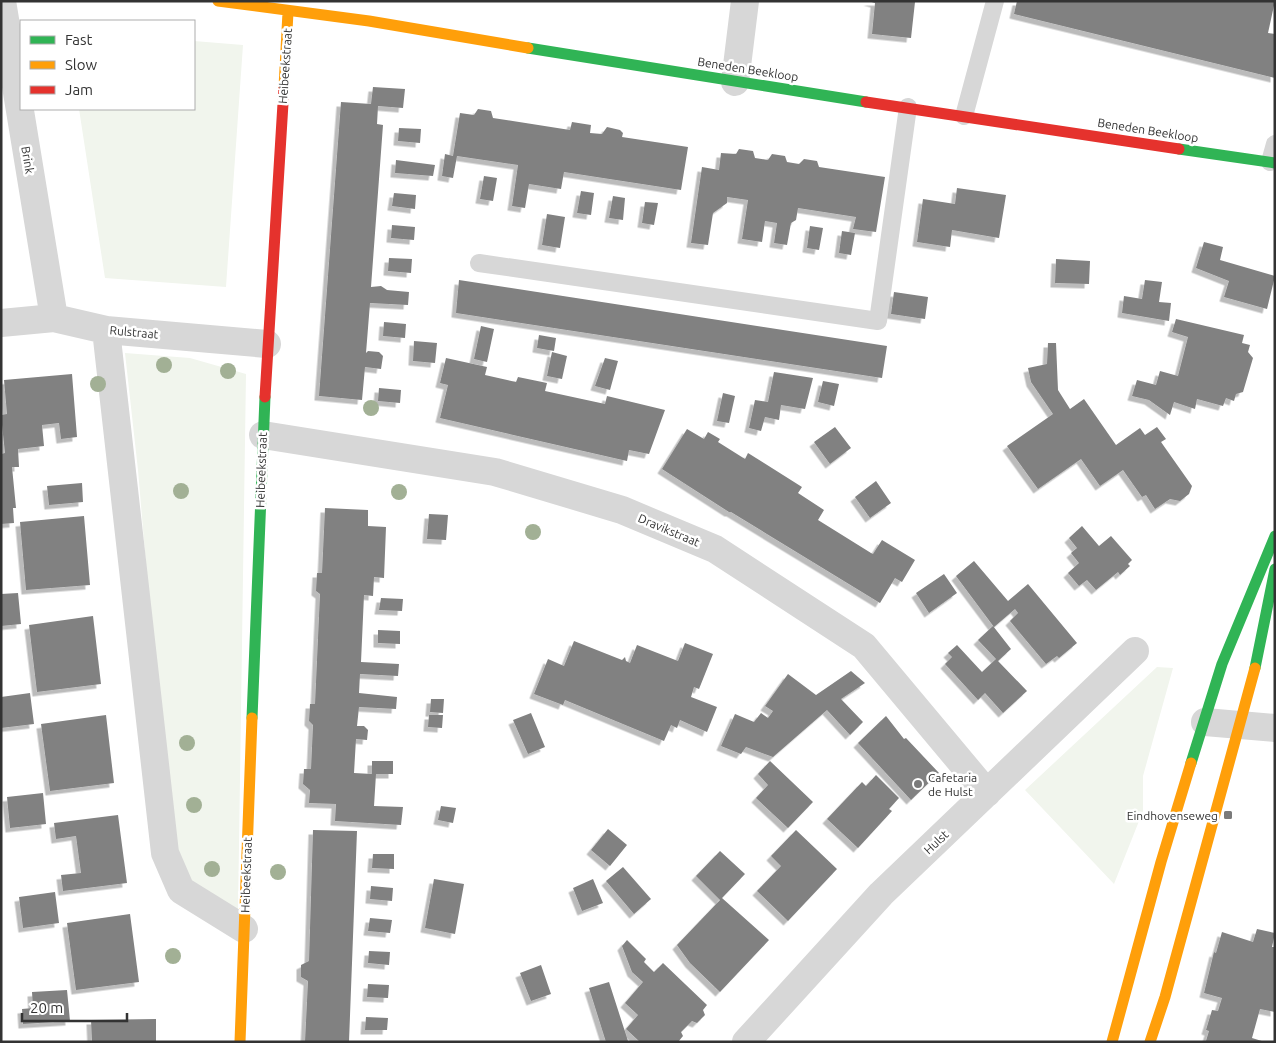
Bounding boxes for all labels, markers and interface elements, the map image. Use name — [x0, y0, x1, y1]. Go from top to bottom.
legend — [20, 20, 195, 110]
street label: Heibeekstraat — [276, 27, 294, 104]
text: Fast — [65, 31, 93, 48]
street label: Beneden Beekloop — [697, 55, 799, 83]
text: Slow — [65, 56, 98, 73]
text: Jam — [65, 81, 93, 98]
street label: Beneden Beekloop — [1097, 116, 1199, 144]
street label: Brink — [19, 145, 37, 175]
street label: Rulstraat — [109, 323, 159, 341]
street label: Heibeekstraat — [253, 432, 269, 508]
street label: Dravikstraat — [636, 511, 702, 549]
place label: Cafetaria de Hulst — [928, 771, 977, 798]
marker: Cafetaria de Hulst — [912, 778, 924, 790]
place label: Eindhovenseweg — [1127, 809, 1218, 822]
marker: Eindhovenseweg — [1222, 809, 1234, 821]
street label: Hulst — [921, 827, 951, 856]
street label: Heibeekstraat — [238, 837, 254, 913]
scale bar — [22, 990, 128, 1022]
text: 20 m — [30, 999, 63, 1016]

